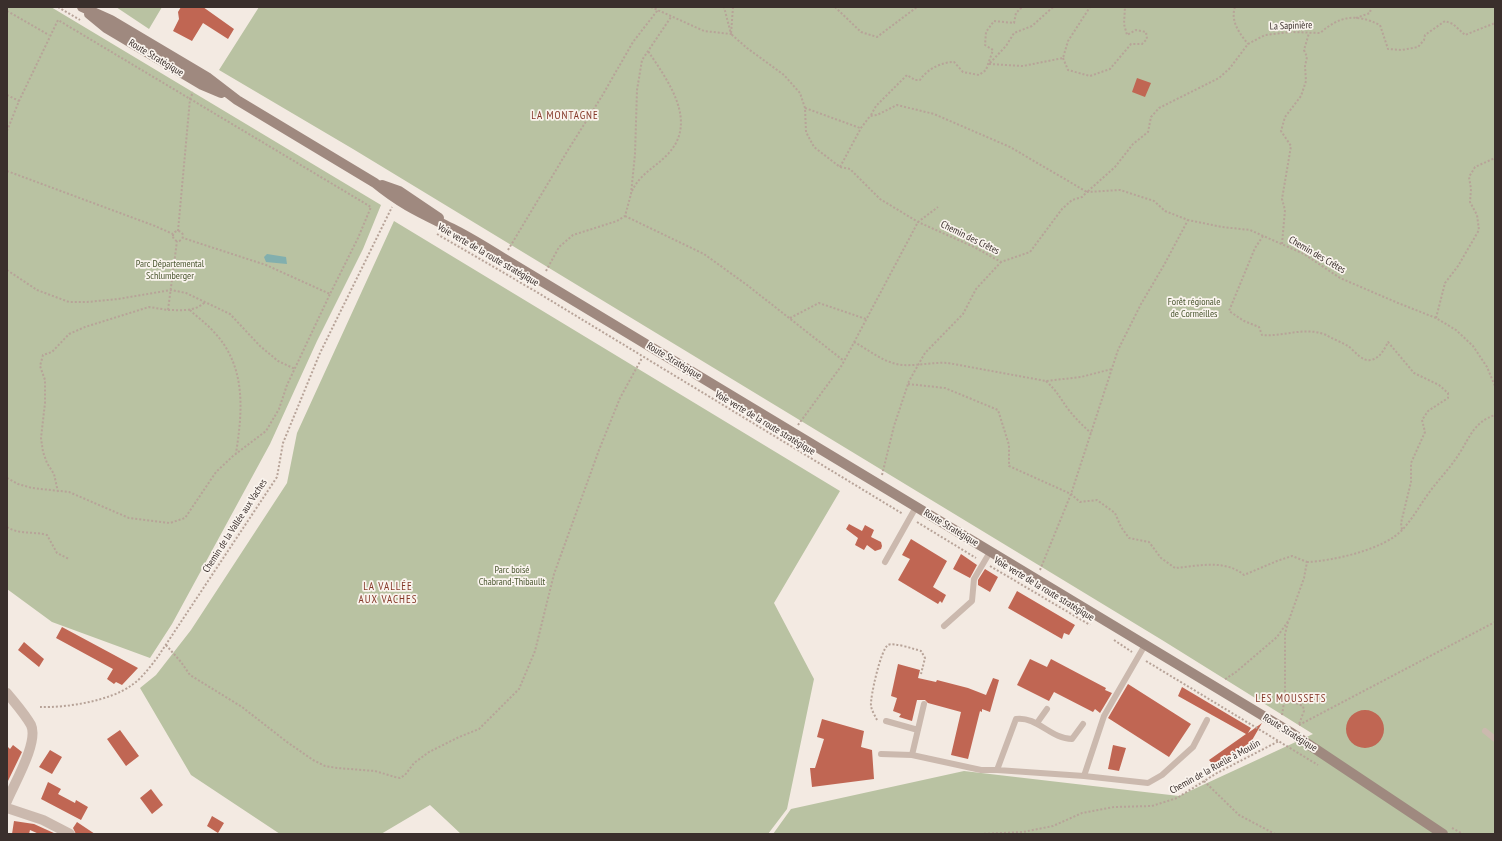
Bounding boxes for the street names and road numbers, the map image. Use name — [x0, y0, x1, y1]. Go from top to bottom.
street label: La Sapinière — [1270, 19, 1312, 33]
street label: Route Stratégique — [126, 37, 186, 79]
street label: Chemin des Crêtes — [939, 219, 1001, 257]
street label: Voie verte de la route stratégique — [435, 221, 541, 289]
street label: Chemin des Crêtes — [1286, 234, 1348, 276]
street label: Route Stratégique — [644, 340, 704, 382]
street label: Voie verte de la route stratégique — [713, 388, 817, 458]
street label: Chemin de la Vallée aux Vaches — [200, 477, 270, 575]
street label: Route Stratégique — [921, 507, 981, 549]
street label: Voie verte de la route stratégique — [992, 554, 1096, 624]
street label: Route Stratégique — [1261, 712, 1319, 754]
street label: Chemin de la Ruelle à Moulin — [1168, 737, 1262, 797]

